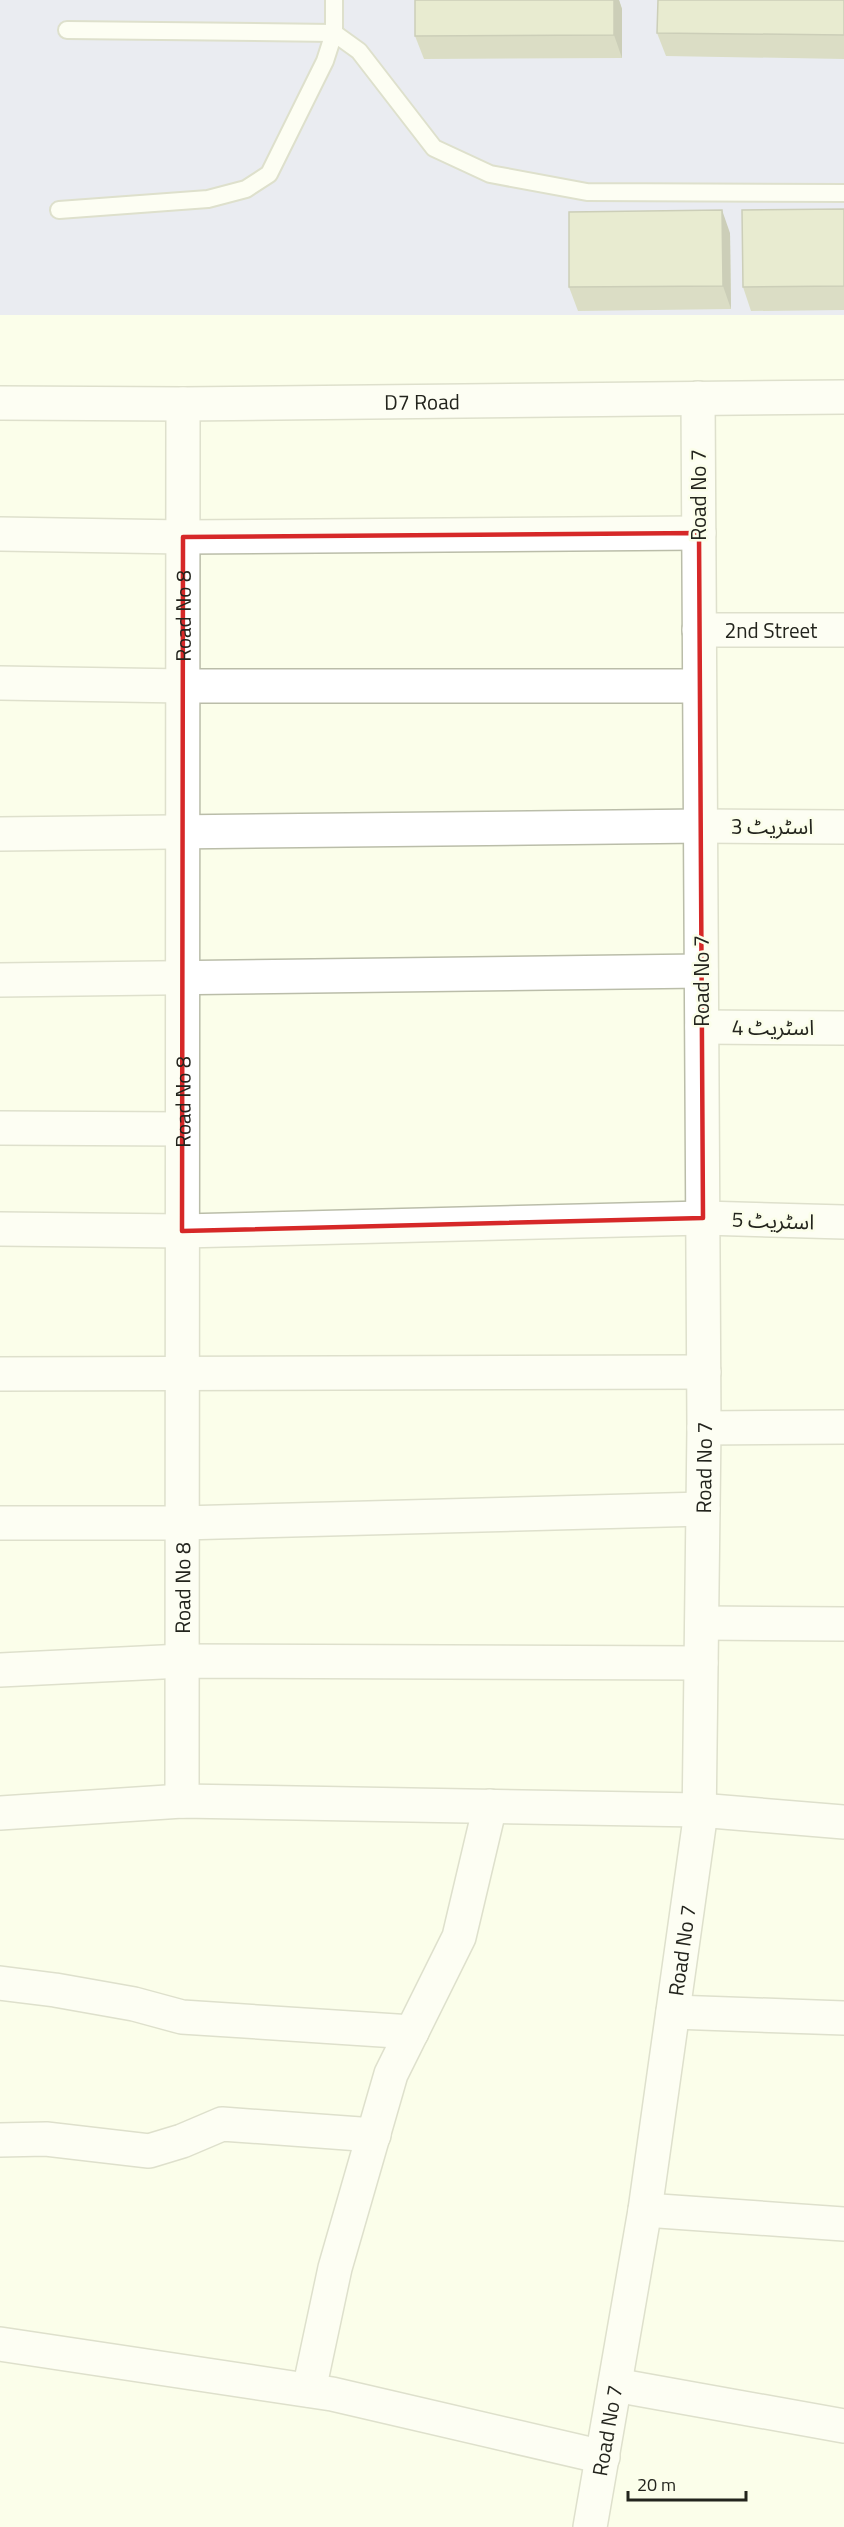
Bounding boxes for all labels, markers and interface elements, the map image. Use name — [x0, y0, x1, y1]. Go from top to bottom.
street label: D7 Road — [384, 385, 460, 418]
street label: Road No 7 — [682, 449, 714, 541]
street label: Road No 8 — [167, 570, 199, 662]
street label: 2nd Street — [725, 614, 818, 646]
street label: اسٹریٹ 3 — [731, 810, 813, 842]
street label: Road No 7 — [685, 935, 717, 1027]
street label: اسٹریٹ 4 — [732, 1011, 814, 1043]
street label: Road No 8 — [166, 1056, 199, 1148]
street label: اسٹریٹ 5 — [731, 1203, 815, 1237]
street label: Road No 7 — [687, 1422, 720, 1514]
street label: Road No 8 — [166, 1542, 198, 1634]
street label: Road No 7 — [659, 1903, 704, 1998]
street label: Road No 7 — [583, 2383, 630, 2478]
scale bar — [628, 2464, 746, 2502]
text: 20 m — [637, 2471, 676, 2498]

